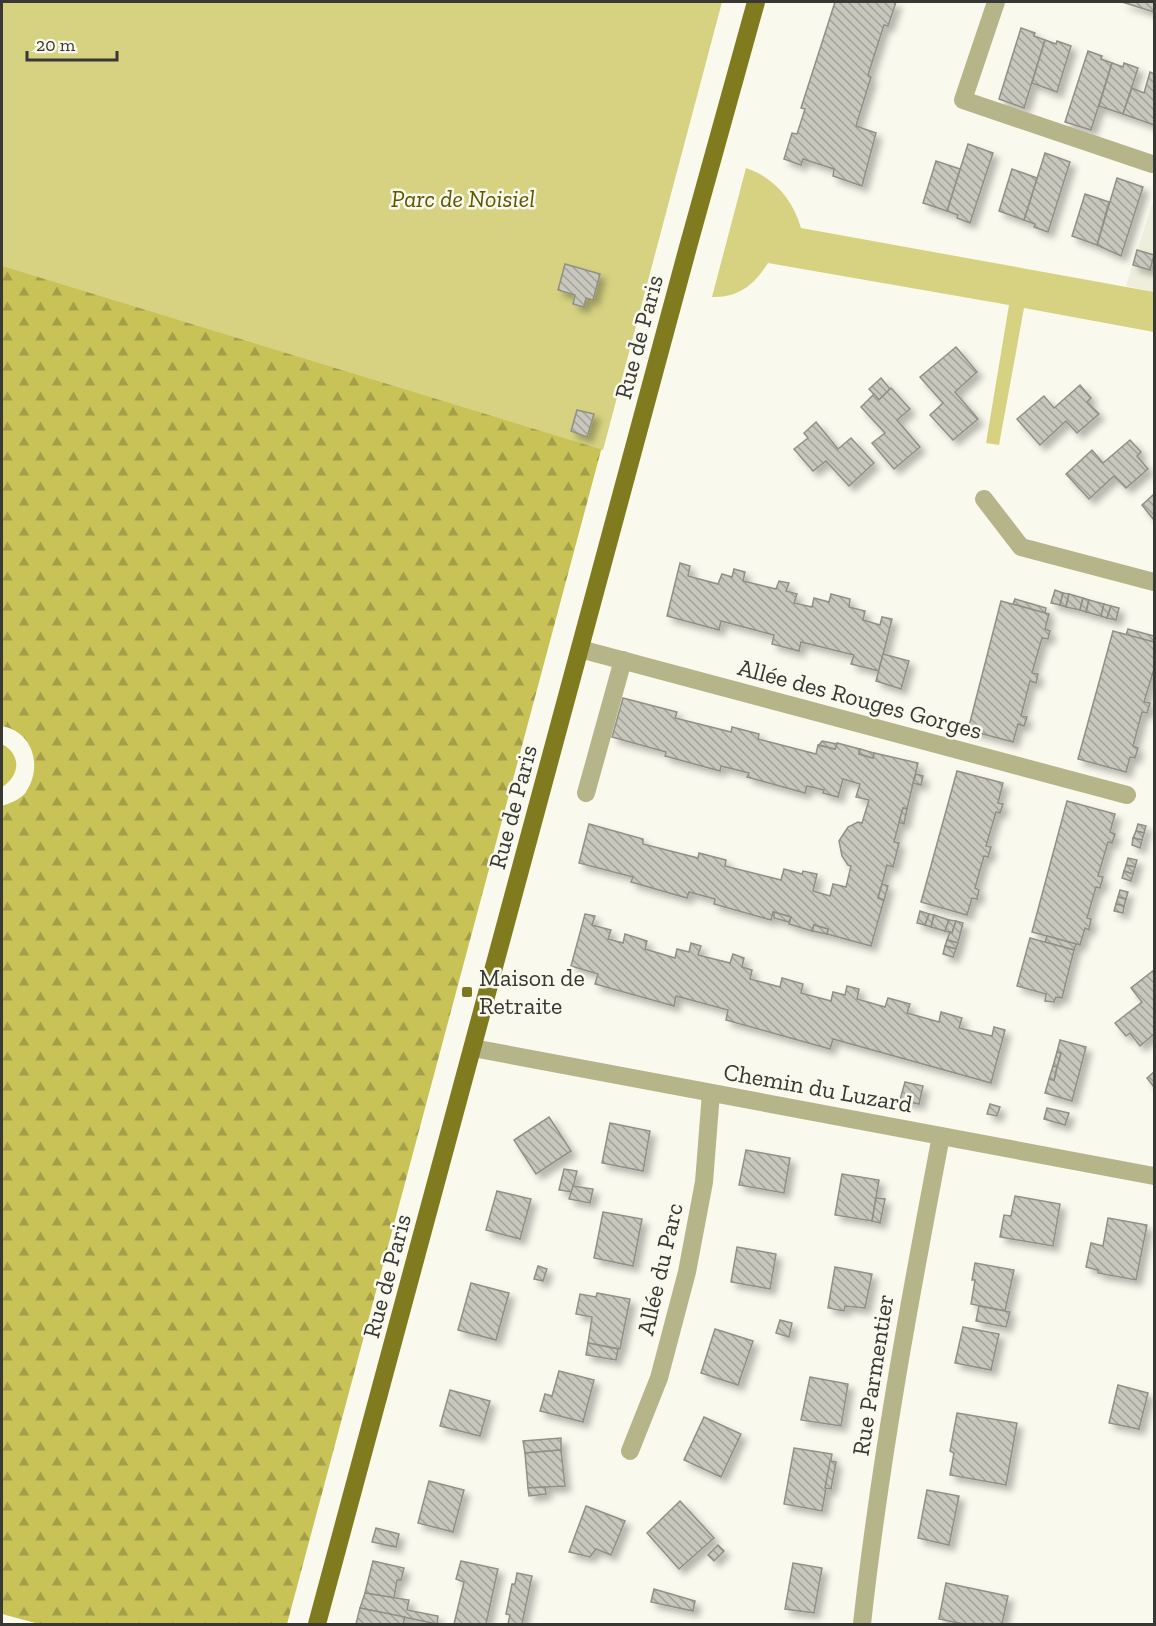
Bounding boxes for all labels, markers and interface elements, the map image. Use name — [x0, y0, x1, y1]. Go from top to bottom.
scale bar — [27, 24, 117, 62]
text: 20 m — [36, 34, 76, 56]
park label: Parc de Noisiel — [391, 184, 535, 213]
street label: Rue de Paris — [608, 272, 669, 402]
street label: Allée des Rouges Gorges — [735, 652, 985, 745]
street label: Rue de Paris — [482, 742, 543, 872]
place label: Maison de Retraite — [479, 963, 585, 1020]
marker: Maison de Retraite — [460, 985, 474, 999]
street label: Chemin du Luzard — [721, 1057, 915, 1118]
street label: Allée du Parc — [630, 1200, 689, 1338]
street label: Rue de Paris — [356, 1211, 417, 1341]
street label: Rue Parmentier — [845, 1292, 900, 1458]

